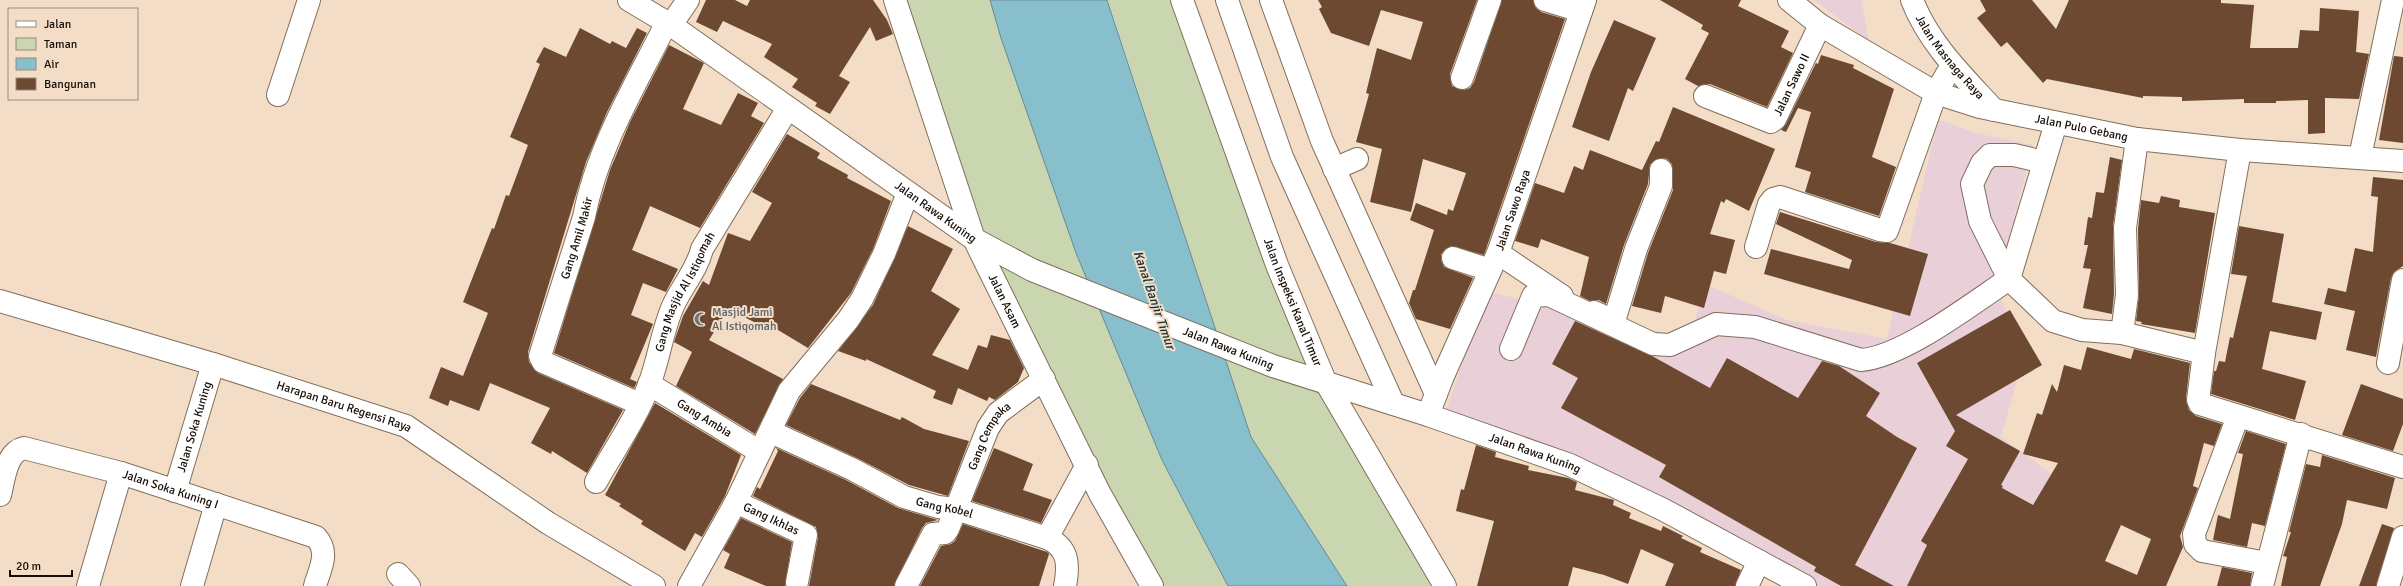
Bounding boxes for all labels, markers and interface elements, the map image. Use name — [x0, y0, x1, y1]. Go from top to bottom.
legend — [8, 8, 138, 100]
street label: Jalan Masnaga Raya — [1912, 12, 1988, 102]
text: Jalan — [44, 17, 71, 32]
text: Taman — [44, 37, 77, 52]
street label: Jalan Sawo II — [1770, 51, 1813, 118]
text: Air — [44, 57, 60, 72]
text: Bangunan — [44, 77, 96, 92]
street label: Jalan Pulo Gebang — [2034, 111, 2129, 144]
street label: Jalan Sawo Raya — [1492, 168, 1534, 252]
street label: Jalan Rawa Kuning — [892, 178, 980, 246]
street label: Gang Amil Makir — [557, 195, 596, 281]
street label: Gang Masjid Al Istiqomah — [652, 229, 718, 353]
street label: Jalan Inspeksi Kanal Timur — [1261, 236, 1326, 369]
water label: Kanal Banjir Timur — [1130, 249, 1179, 353]
street label: Jalan Asam — [985, 272, 1024, 331]
place label: Masjid Jami Al Istiqomah — [712, 305, 776, 334]
mosque icon: Masjid Jami Al Istiqomah — [693, 311, 709, 327]
street label: Jalan Rawa Kuning — [1181, 323, 1276, 373]
street label: Harapan Baru Regensi Raya — [275, 377, 415, 435]
street label: Jalan Soka Kuning — [174, 380, 215, 474]
street label: Gang Ambia — [674, 395, 735, 441]
street label: Gang Cempaka — [965, 399, 1014, 472]
street label: Jalan Rawa Kuning — [1487, 430, 1583, 477]
street label: Jalan Soka Kuning I — [121, 467, 220, 512]
street label: Gang Kobel — [914, 493, 975, 522]
street label: Gang Ikhlas — [741, 499, 802, 538]
scale bar — [10, 552, 72, 578]
text: 20 m — [16, 559, 41, 574]

